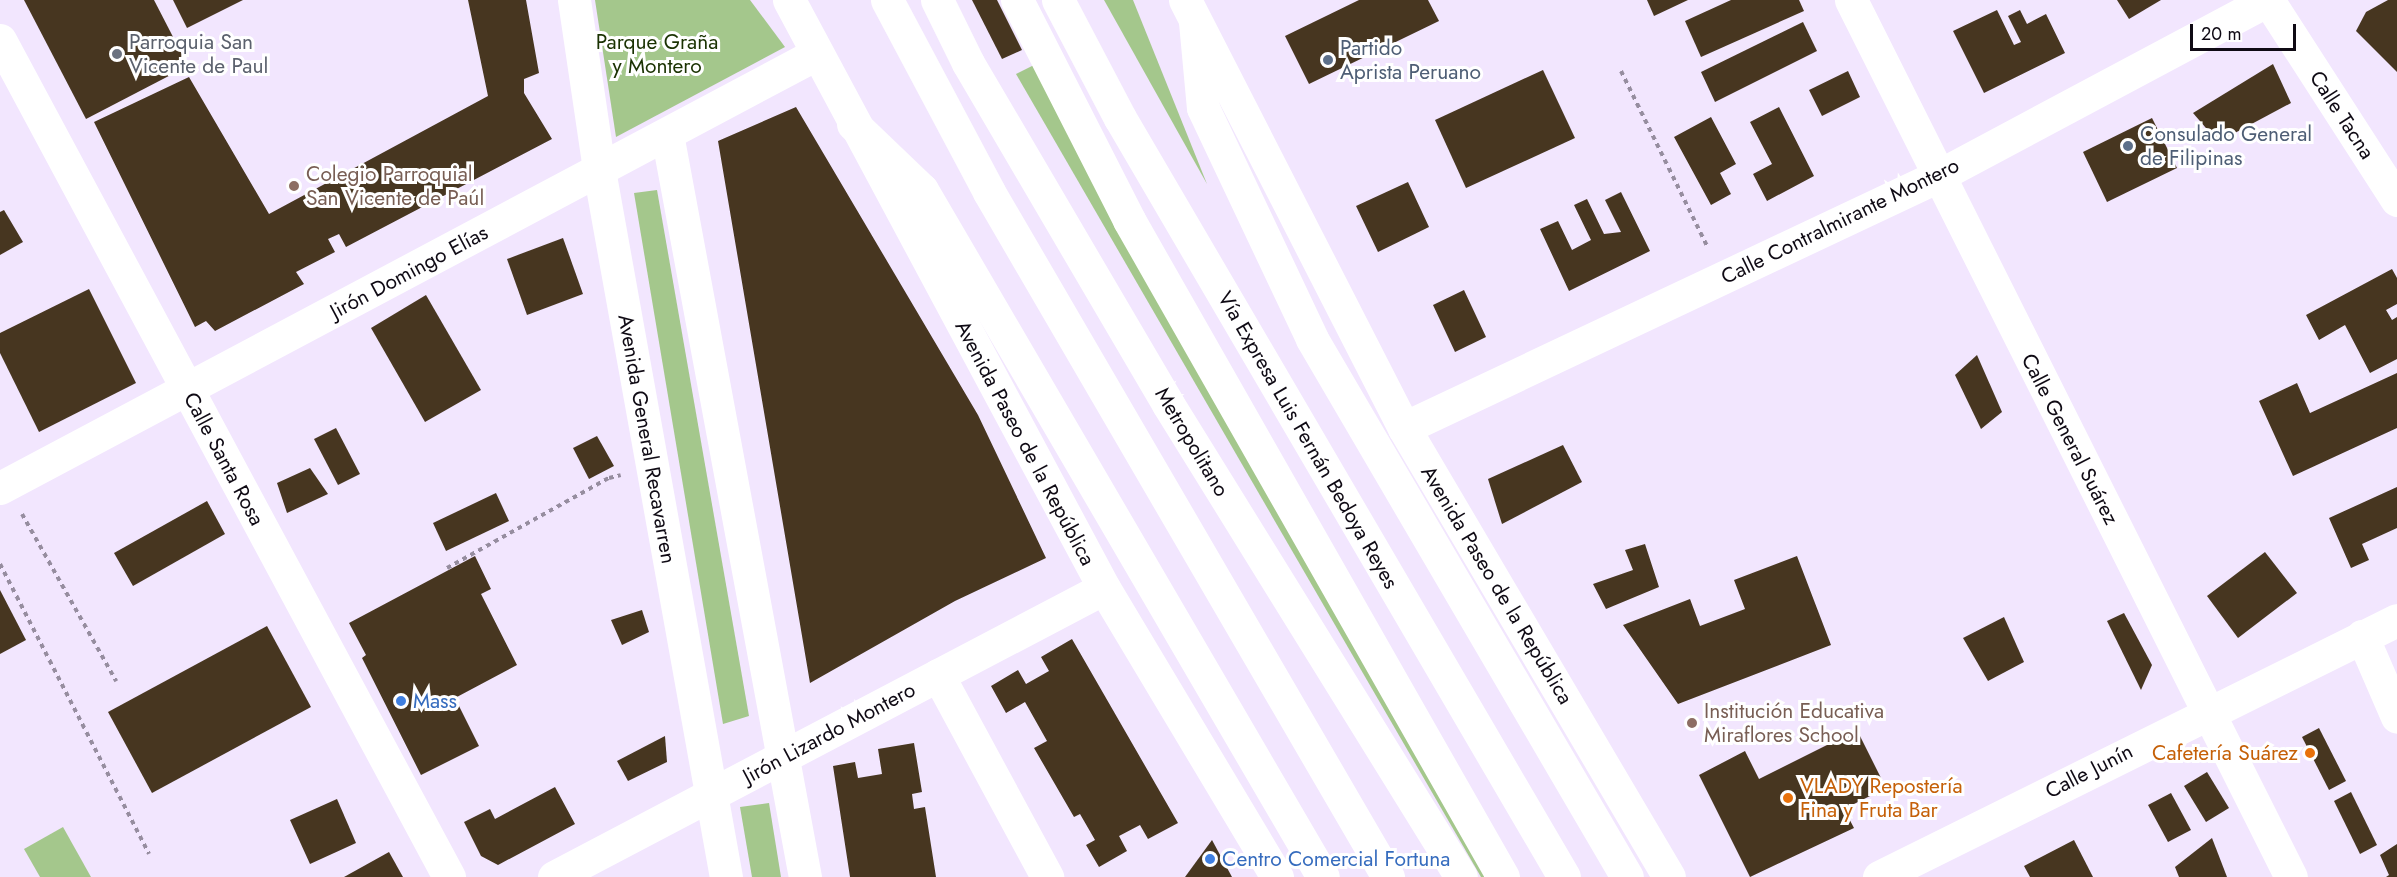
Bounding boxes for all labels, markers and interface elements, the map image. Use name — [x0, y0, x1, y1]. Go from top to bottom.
scale bar — [2193, 12, 2300, 50]
text: 20 m — [2201, 21, 2241, 47]
place label: Parroquia San Vicente de Paul — [129, 29, 268, 79]
park label: Parque Graña y Montero — [596, 29, 718, 79]
place label: Partido Aprista Peruano — [1340, 35, 1481, 85]
marker: Parroquia San Vicente de Paul — [110, 47, 124, 61]
marker: Partido Aprista Peruano — [1321, 53, 1335, 67]
street label: Calle Tacna — [2304, 66, 2380, 164]
place label: Consulado General de Filipinas — [2140, 121, 2312, 171]
marker: Consulado General de Filipinas — [2121, 139, 2135, 153]
street label: Calle Contralmirante Montero — [1717, 152, 1963, 290]
place label: Colegio Parroquial San Vicente de Paúl — [306, 161, 484, 211]
marker: Colegio Parroquial San Vicente de Paúl — [287, 179, 301, 193]
street label: Jirón Domingo Elías — [326, 220, 492, 324]
street label: Vía Expresa Luis Fernán Bedoya Reyes — [1212, 287, 1404, 593]
street label: Avenida General Recavarren — [613, 312, 681, 566]
street label: Avenida Paseo de la República — [950, 316, 1100, 570]
street label: Calle General Suárez — [2016, 349, 2124, 529]
street label: Metropolitano — [1150, 383, 1234, 501]
street label: Calle Santa Rosa — [178, 388, 270, 530]
street label: Avenida Paseo de la República — [1416, 461, 1578, 709]
street label: Jirón Lizardo Montero — [739, 677, 919, 789]
place label: Mass — [413, 688, 457, 714]
marker: Mass — [394, 694, 408, 708]
place label: Institución Educativa Miraflores School — [1704, 698, 1884, 748]
marker: Institución Educativa Miraflores School — [1685, 716, 1699, 730]
street label: Calle Junín — [2041, 738, 2137, 804]
place label: Cafetería Suárez — [2152, 740, 2298, 766]
marker: Cafetería Suárez — [2303, 746, 2317, 760]
place label: VLADY Repostería Fina y Fruta Bar — [1800, 773, 1963, 823]
marker: VLADY Repostería Fina y Fruta Bar — [1781, 791, 1795, 805]
place label: Centro Comercial Fortuna — [1222, 846, 1450, 872]
marker: Centro Comercial Fortuna — [1203, 852, 1217, 866]

